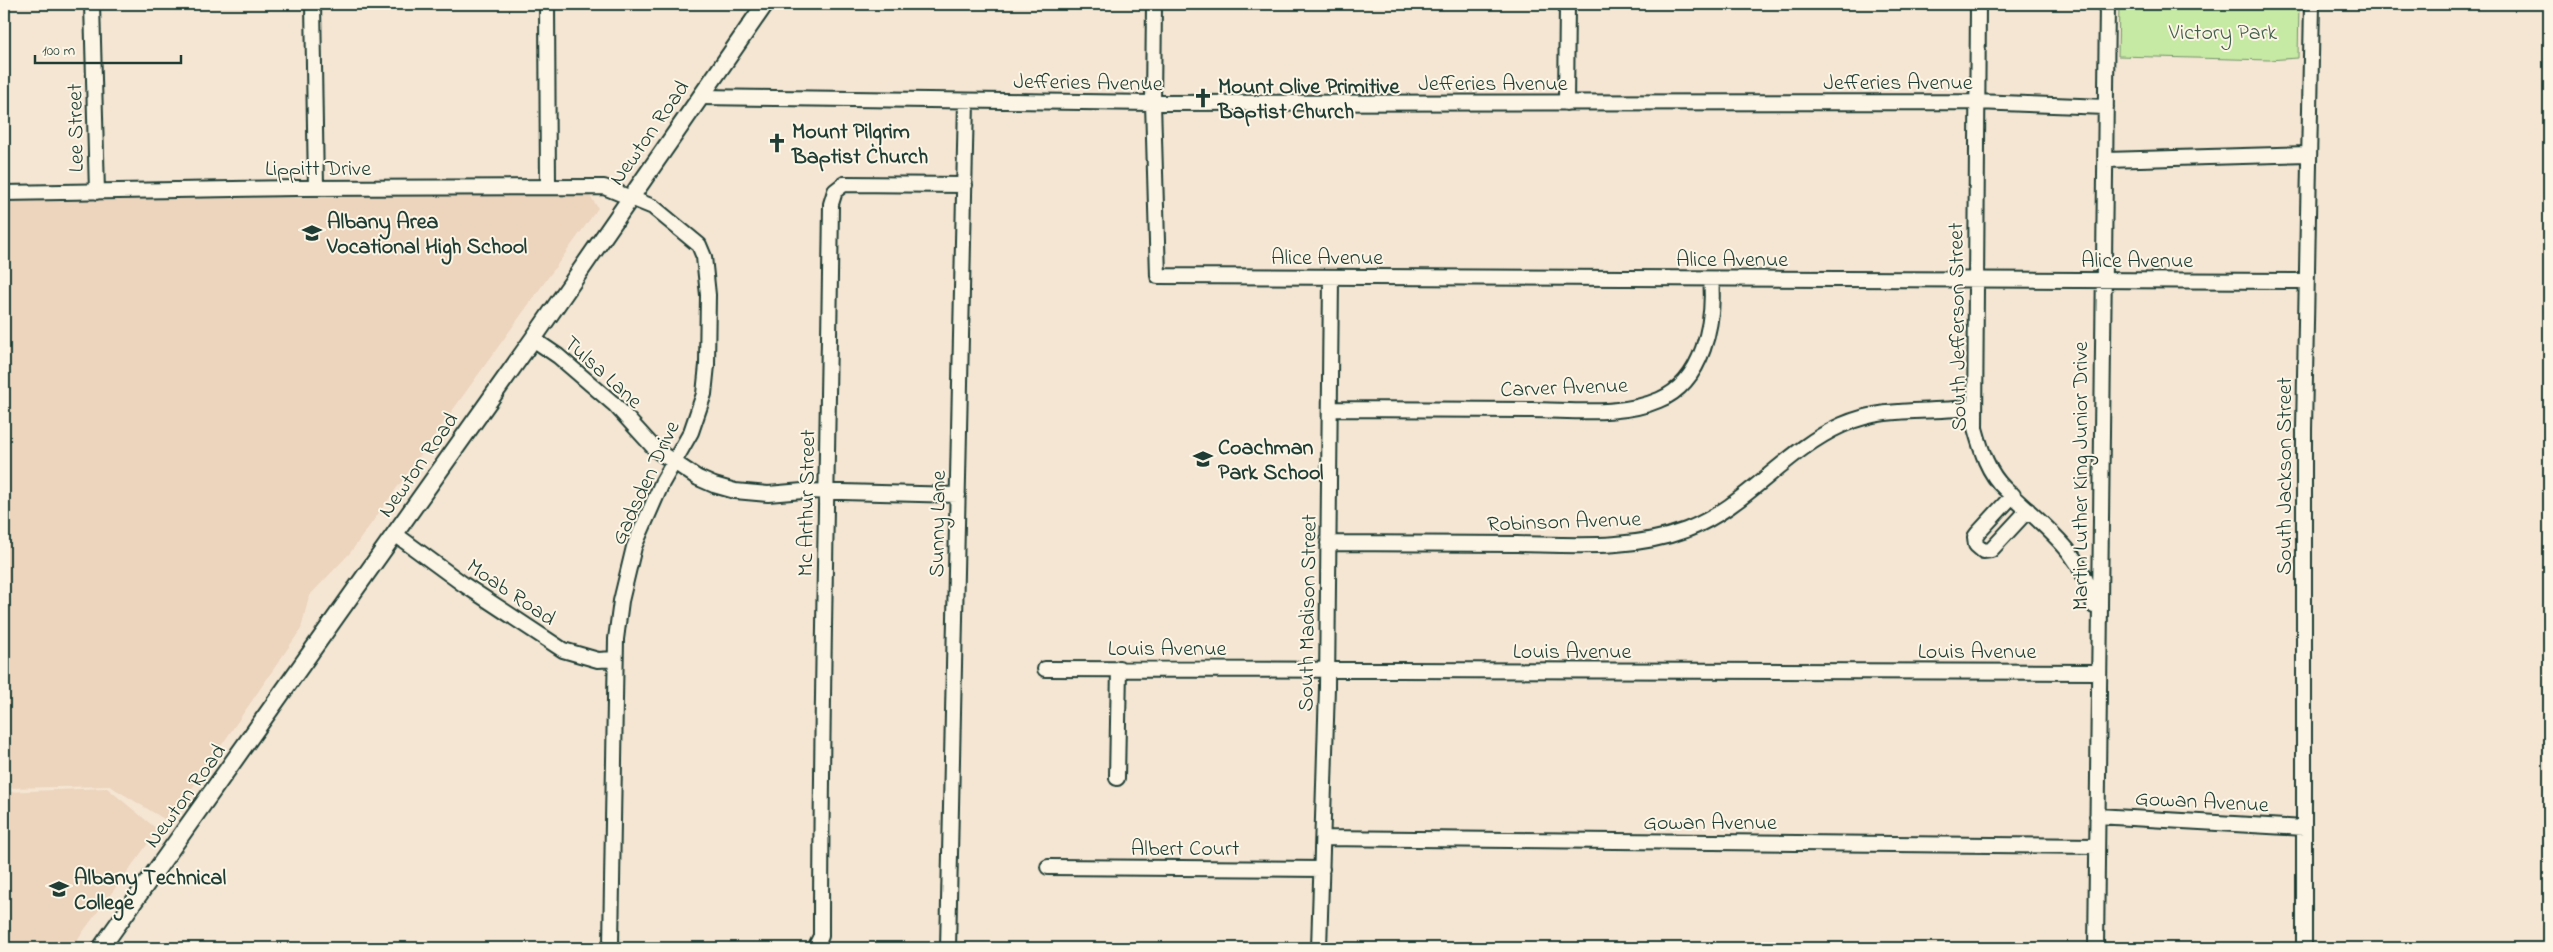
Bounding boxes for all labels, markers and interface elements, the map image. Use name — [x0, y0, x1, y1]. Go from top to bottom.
park label: Victory Park — [2168, 18, 2278, 51]
scale bar — [35, 32, 181, 64]
text: 100 m — [42, 40, 75, 62]
street label: Jefferies Avenue — [1013, 67, 1163, 101]
street label: Jefferies Avenue — [1823, 68, 1973, 100]
street label: Jefferies Avenue — [1418, 69, 1568, 101]
place label: Mount Olive Primitive Baptist Church — [1217, 72, 1400, 129]
street label: Newton Road — [602, 75, 699, 193]
street label: Lee Street — [60, 83, 94, 173]
church icon: Mount Olive Primitive Baptist Church — [1192, 87, 1214, 109]
place label: Mount Pilgrim Baptist Church — [791, 117, 928, 174]
church icon: Mount Pilgrim Baptist Church — [766, 132, 788, 154]
street label: Lippitt Drive — [265, 154, 371, 186]
place label: Albany Area Vocational High School — [326, 207, 527, 265]
school or university icon: Albany Area Vocational High School — [301, 222, 323, 244]
street label: South Jefferson Street — [1941, 222, 1977, 432]
street label: Alice Avenue — [1271, 243, 1383, 275]
street label: Alice Avenue — [1676, 245, 1788, 277]
street label: Alice Avenue — [2081, 246, 2193, 278]
street label: Tulsa Lane — [555, 329, 649, 418]
street label: Martin Luther King Junior Drive — [2066, 341, 2099, 611]
street label: Carver Avenue — [1500, 371, 1629, 407]
street label: South Jackson Street — [2270, 376, 2302, 575]
street label: Newton Road — [371, 407, 468, 525]
street label: Gadsden Drive — [604, 416, 690, 551]
street label: Mc Arthur Street — [791, 429, 825, 577]
place label: Coachman Park School — [1218, 433, 1324, 490]
school or university icon: Coachman Park School — [1192, 448, 1214, 470]
street label: Sunny Lane — [922, 470, 957, 578]
street label: Robinson Avenue — [1487, 504, 1642, 542]
street label: South Madison Street — [1291, 513, 1327, 712]
street label: Moab Road — [459, 552, 561, 635]
street label: Louis Avenue — [1108, 634, 1226, 666]
street label: Louis Avenue — [1513, 637, 1631, 669]
street label: Louis Avenue — [1918, 637, 2036, 669]
street label: Newton Road — [138, 738, 235, 856]
street label: Gowan Avenue — [2134, 784, 2270, 822]
street label: Gowan Avenue — [1643, 808, 1777, 840]
street label: Albert Court — [1131, 834, 1240, 866]
place label: Albany Technical College — [74, 863, 226, 921]
school or university icon: Albany Technical College — [48, 878, 70, 900]

